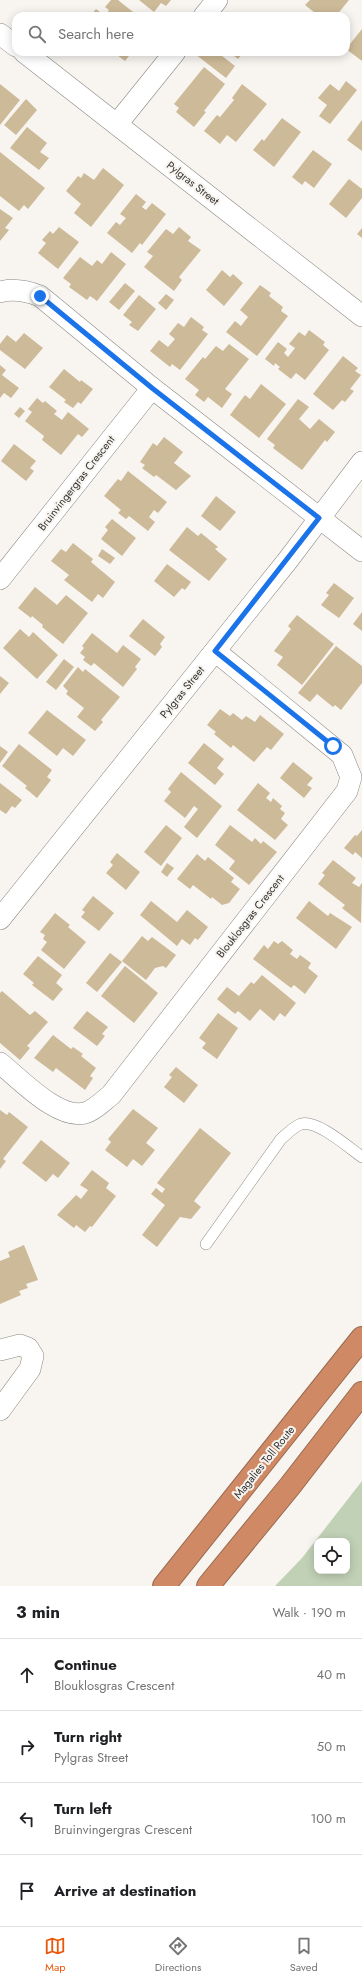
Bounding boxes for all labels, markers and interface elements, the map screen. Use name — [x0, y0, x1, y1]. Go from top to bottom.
search box — [12, 12, 350, 56]
icon: search — [26, 23, 48, 45]
text: Search here — [58, 23, 134, 45]
street label: Pylgras Street — [163, 157, 223, 209]
route end — [31, 287, 49, 305]
street label: Bruinvingergras Crescent — [34, 432, 119, 534]
street label: Pylgras Street — [156, 662, 208, 721]
route start — [324, 737, 342, 755]
street label: Blouklosgras Crescent — [212, 871, 288, 961]
street label: Magalies Toll Route — [230, 1422, 298, 1502]
map controls — [314, 1538, 350, 1574]
button: locate — [314, 1538, 350, 1574]
text: 3 min — [16, 1600, 60, 1624]
text: Walk · 190 m — [273, 1603, 346, 1622]
text: Continue — [54, 1654, 117, 1676]
icon: ahead — [16, 1664, 38, 1686]
text: 40 m — [317, 1665, 346, 1684]
text: Blouklosgras Crescent — [54, 1676, 174, 1695]
text: Turn right — [54, 1726, 122, 1748]
icon: right — [16, 1736, 38, 1758]
text: 50 m — [317, 1737, 346, 1756]
text: Pylgras Street — [54, 1748, 128, 1767]
text: Turn left — [54, 1798, 112, 1820]
icon: left — [16, 1808, 38, 1830]
text: 100 m — [311, 1809, 346, 1828]
text: Bruinvingergras Crescent — [54, 1820, 192, 1839]
icon: arrive — [16, 1880, 38, 1902]
text: Arrive at destination — [54, 1880, 196, 1902]
tab: Map — [44, 1935, 66, 1975]
tab: Directions — [155, 1935, 201, 1975]
tab: Saved — [290, 1935, 318, 1975]

